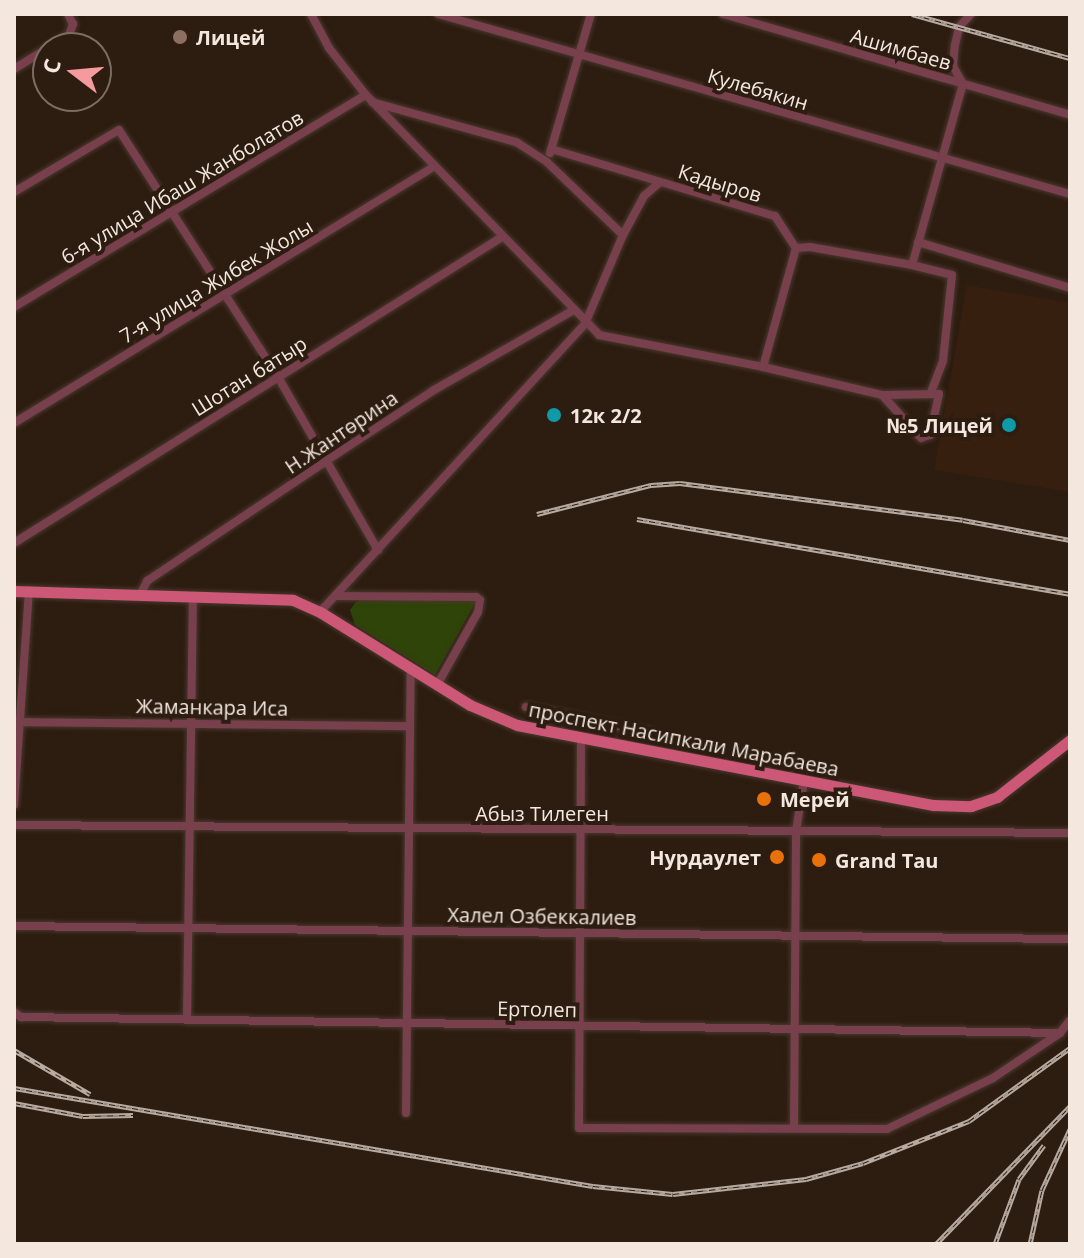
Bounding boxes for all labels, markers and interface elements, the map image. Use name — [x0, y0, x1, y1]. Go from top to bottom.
street label: Ашимбаев — [848, 23, 954, 75]
place label: Лицей — [196, 25, 265, 49]
marker: Лицей — [171, 28, 189, 46]
north arrow — [32, 32, 112, 112]
text: С — [34, 55, 67, 77]
street label: Кулебякин — [705, 63, 811, 115]
street label: 6-я улица Ибаш Жанболатов — [57, 105, 307, 269]
street label: Кадыров — [675, 159, 765, 207]
street label: 7-я улица Жибек Жолы — [115, 214, 317, 348]
street label: Шотан батыр — [187, 331, 311, 421]
street label: Н.Жантөрина — [280, 385, 402, 479]
place label: 12к 2/2 — [570, 403, 642, 427]
marker: 12к 2/2 — [545, 406, 563, 424]
place label: №5 Лицей — [887, 413, 993, 437]
marker: №5 Лицей — [1000, 416, 1018, 434]
street label: Жаманкара Иса — [136, 694, 288, 720]
street label: проспект Насипкали Марабаева — [527, 697, 841, 781]
place label: Мерей — [780, 787, 850, 811]
marker: Мерей — [755, 790, 773, 808]
street label: Абыз Тилеген — [475, 801, 609, 825]
place label: Нурдаулет — [649, 845, 761, 869]
marker: Нурдаулет — [768, 848, 786, 866]
place label: Grand Tau — [835, 848, 938, 872]
marker: Grand Tau — [810, 851, 828, 869]
street label: Халел Озбеккалиев — [447, 902, 637, 930]
street label: Ертолеп — [497, 996, 577, 1022]

